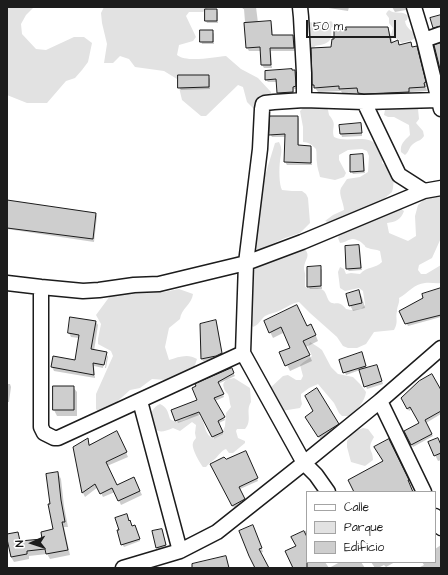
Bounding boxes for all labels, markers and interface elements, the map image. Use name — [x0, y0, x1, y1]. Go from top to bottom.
scale bar — [308, 12, 398, 38]
text: 50 m — [313, 18, 343, 35]
legend — [306, 491, 436, 563]
text: Calle — [344, 499, 369, 516]
text: Parque — [344, 519, 383, 536]
north arrow — [12, 523, 52, 563]
text: Edificio — [344, 539, 384, 556]
text: N — [12, 540, 27, 547]

